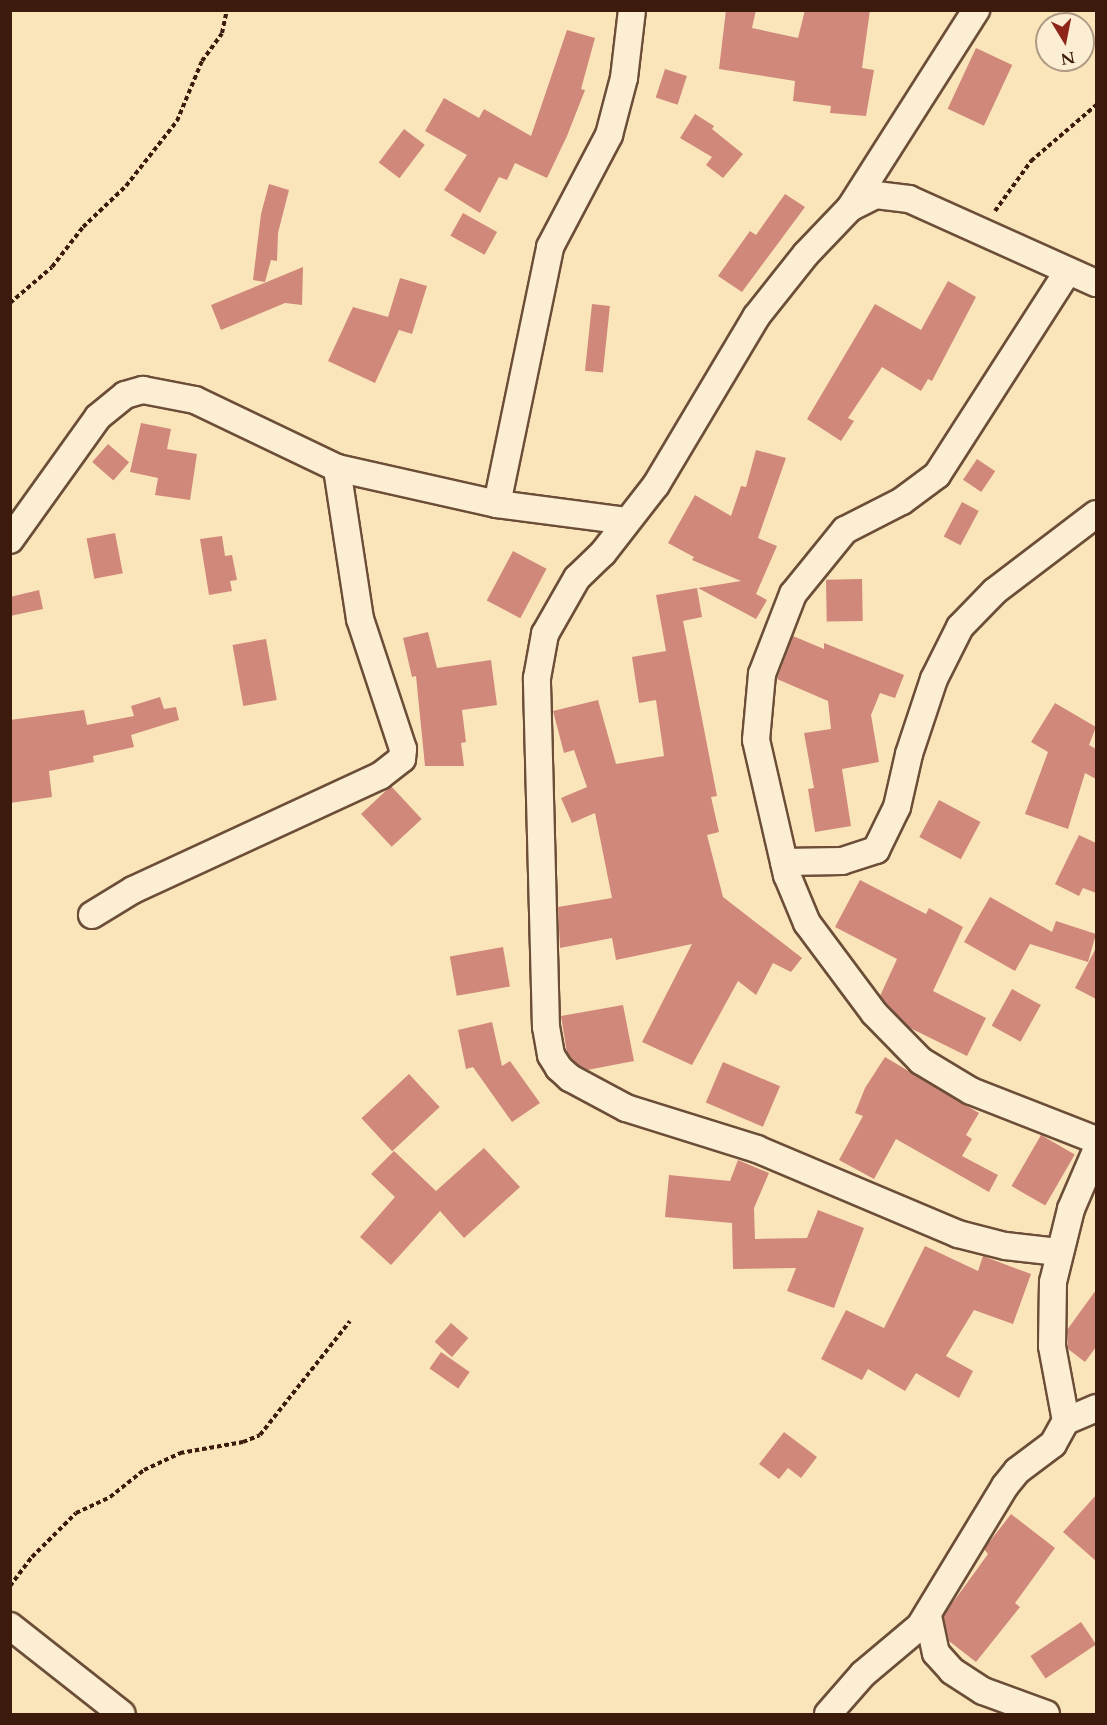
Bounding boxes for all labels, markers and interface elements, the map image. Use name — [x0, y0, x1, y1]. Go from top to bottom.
north arrow — [1035, 12, 1095, 72]
text: N — [1059, 46, 1077, 70]

